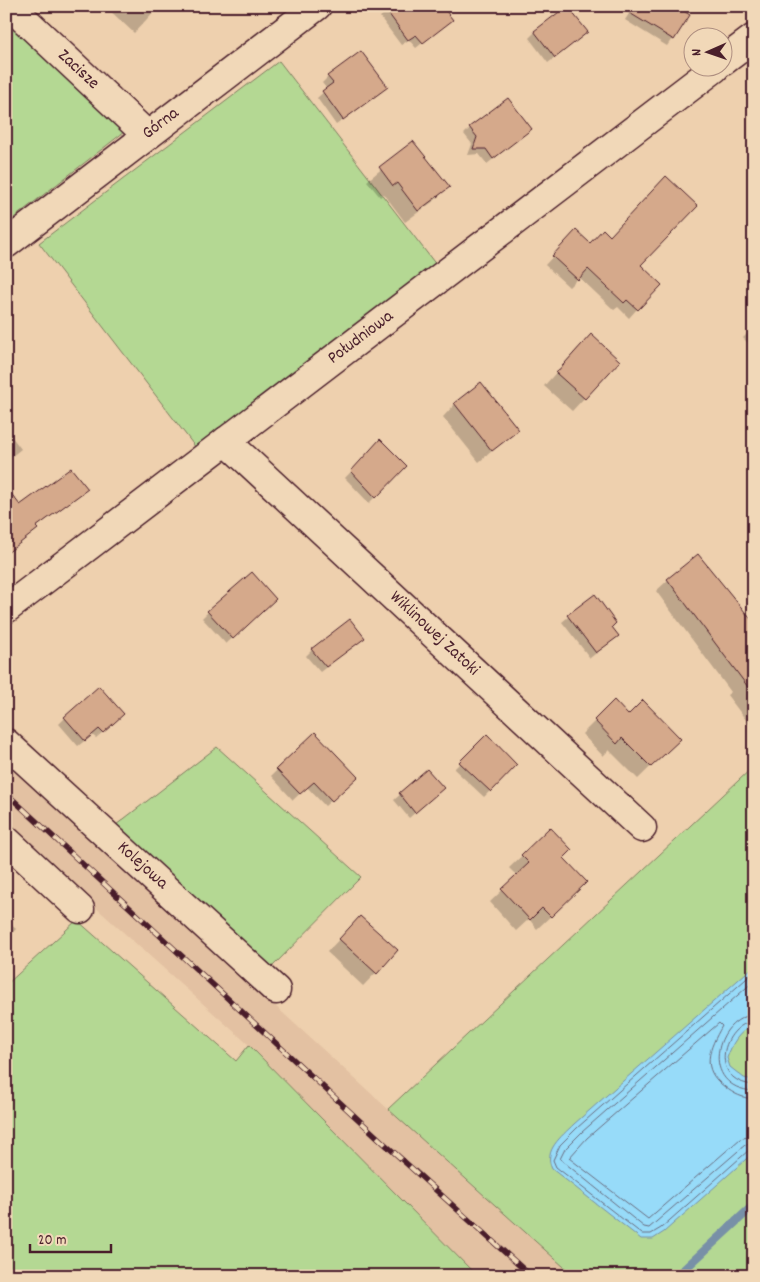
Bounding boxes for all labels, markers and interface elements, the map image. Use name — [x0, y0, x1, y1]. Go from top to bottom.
north arrow — [682, 28, 732, 78]
street label: Zacisze — [51, 44, 105, 96]
text: N — [687, 48, 707, 56]
street label: Górna — [137, 101, 185, 146]
street label: Południowa — [323, 305, 400, 371]
street label: Wiklinowej Zatoki — [383, 586, 485, 682]
street label: Kolejowa — [111, 836, 174, 896]
scale bar — [30, 1222, 111, 1254]
text: 20 m — [38, 1230, 66, 1252]

